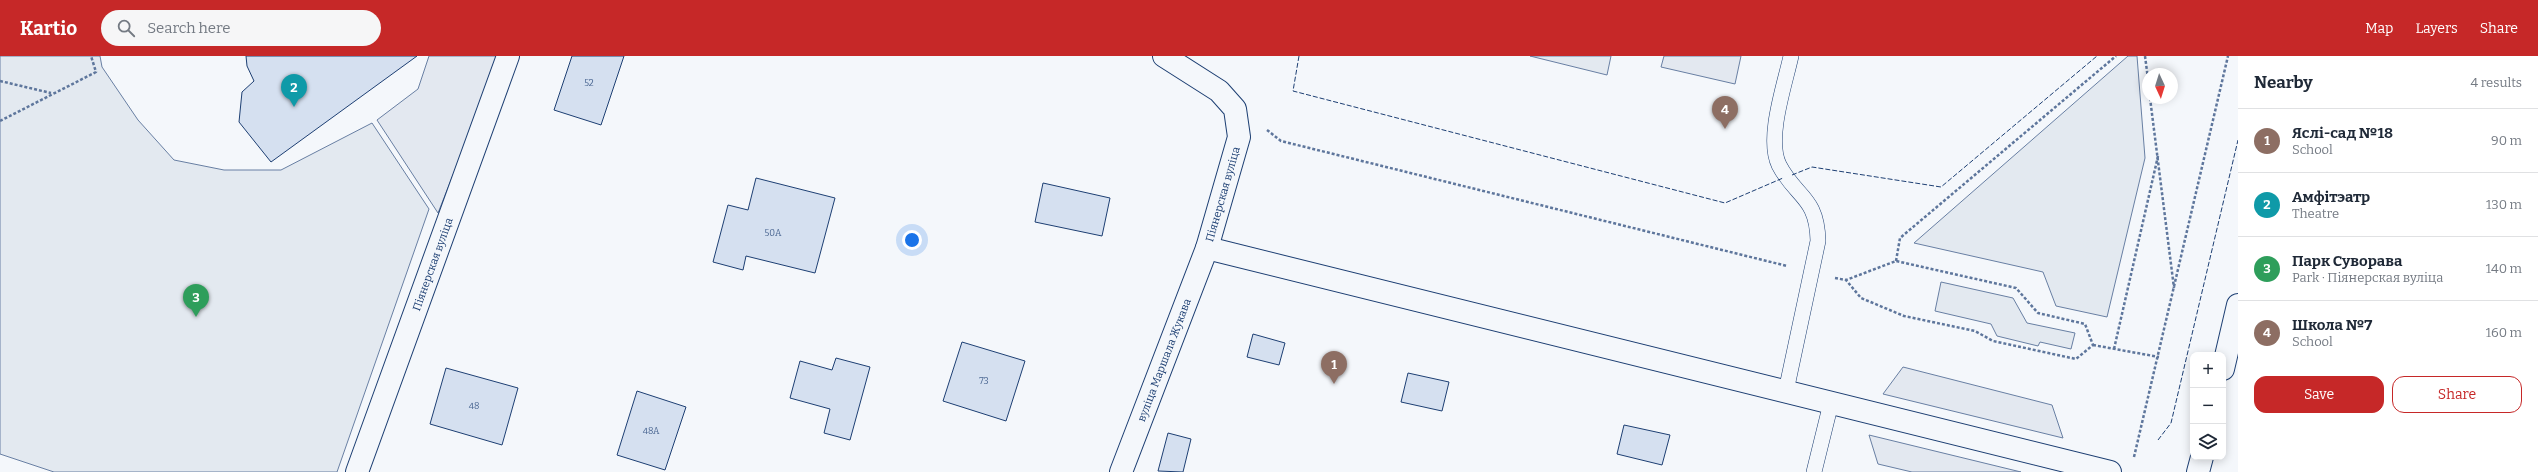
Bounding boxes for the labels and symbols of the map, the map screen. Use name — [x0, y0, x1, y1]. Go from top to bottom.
north arrow — [2142, 68, 2178, 104]
pin: 2 — [281, 74, 307, 107]
house number: 52 — [584, 78, 594, 88]
pin: 4 — [1712, 96, 1738, 129]
street label: Піянерская вуліца — [1203, 145, 1243, 243]
street label: Піянерская вуліца — [410, 216, 456, 313]
house number: 50А — [765, 228, 782, 238]
your location — [902, 230, 922, 250]
pin: 3 — [183, 284, 209, 317]
street label: вуліца Маршала Жукава — [1135, 297, 1194, 423]
pin: 1 — [1321, 351, 1347, 384]
house number: 73 — [979, 376, 989, 386]
house number: 48 — [469, 401, 479, 411]
house number: 48А — [643, 426, 660, 436]

